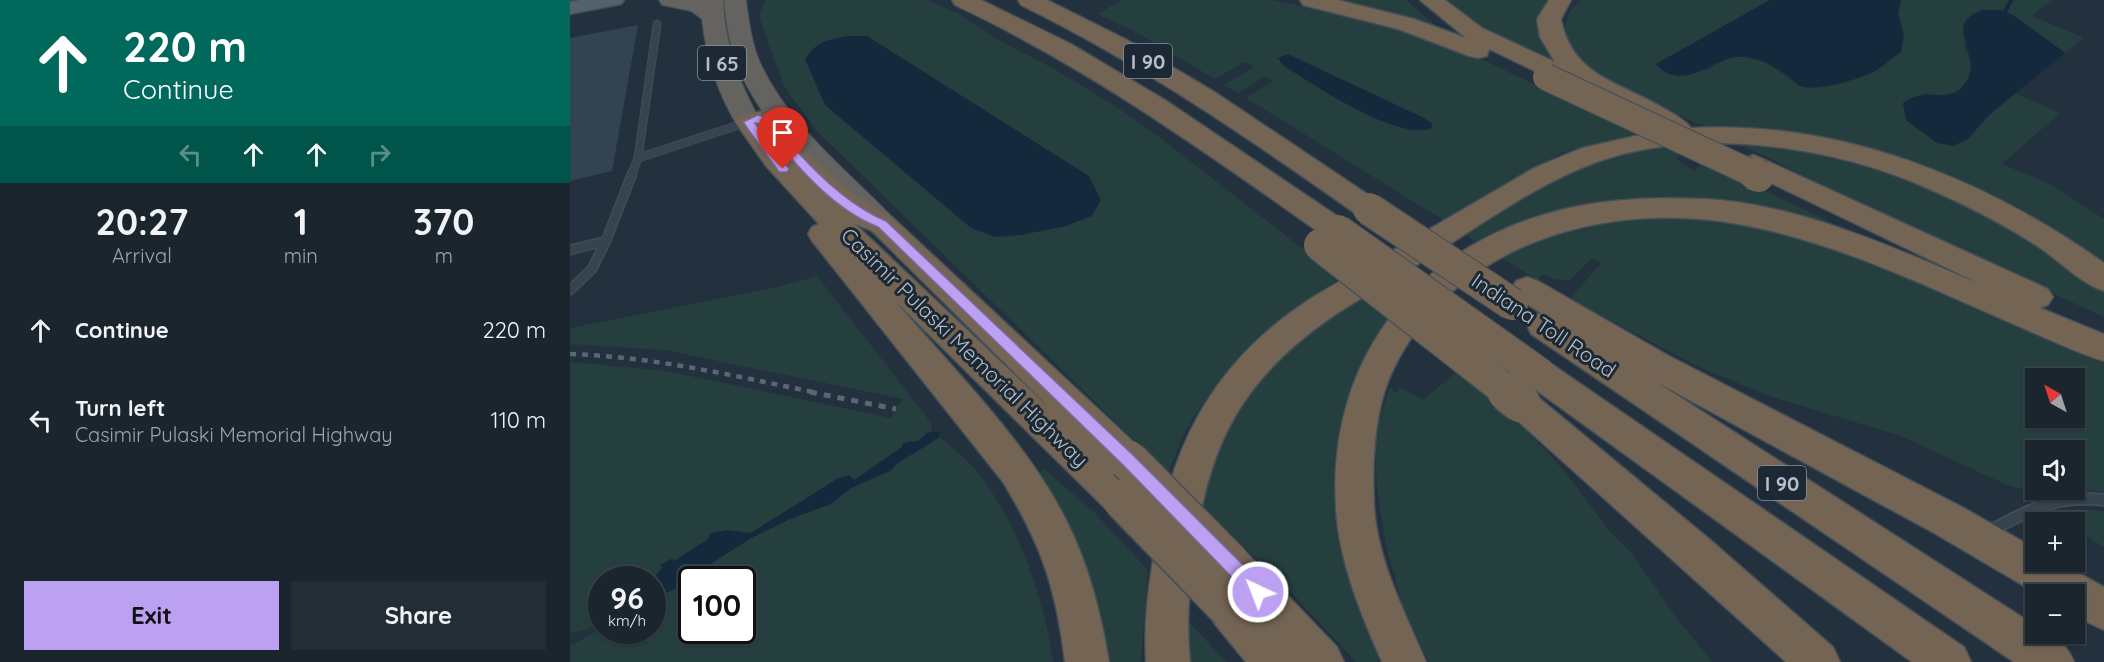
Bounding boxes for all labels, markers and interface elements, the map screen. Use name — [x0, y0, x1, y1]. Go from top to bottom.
text: 220 m — [123, 20, 247, 73]
icon: ahead — [24, 24, 102, 102]
road number: I 90 — [1124, 44, 1172, 78]
road number: I 65 — [698, 46, 746, 80]
text: Continue — [123, 72, 234, 106]
pin — [757, 107, 808, 169]
icon: arrive — [766, 116, 799, 149]
icon: left — [174, 138, 207, 171]
icon: ahead — [237, 138, 270, 171]
icon: ahead — [300, 138, 333, 171]
icon: right — [363, 138, 396, 171]
text: 20:27 — [96, 199, 188, 244]
text: 1 — [294, 199, 308, 244]
text: 370 — [413, 199, 474, 244]
street label: Casimir Pulaski Memorial Highway — [836, 222, 1094, 472]
text: Arrival — [112, 243, 172, 268]
text: min — [284, 243, 318, 268]
text: m — [435, 243, 453, 268]
street label: Indiana Toll Road — [1467, 267, 1621, 383]
icon: ahead — [24, 314, 57, 347]
text: Continue — [75, 316, 169, 344]
text: 220 m — [482, 316, 546, 344]
north arrow — [2025, 368, 2085, 428]
map controls — [2025, 368, 2085, 644]
text: Turn left — [75, 394, 165, 422]
icon: left — [24, 404, 57, 437]
text: 110 m — [491, 406, 546, 434]
text: Casimir Pulaski Memorial Highway — [75, 422, 393, 447]
button: sound — [2025, 440, 2085, 500]
road number: I 90 — [1758, 466, 1806, 500]
button: + — [2025, 512, 2085, 572]
position arrow — [1226, 560, 1290, 624]
speed limit sign: 100 — [678, 566, 756, 644]
text: 96 — [610, 579, 644, 617]
button: Exit — [24, 581, 279, 650]
button: Share — [291, 581, 546, 650]
button: − — [2025, 584, 2085, 644]
text: km/h — [608, 611, 646, 630]

